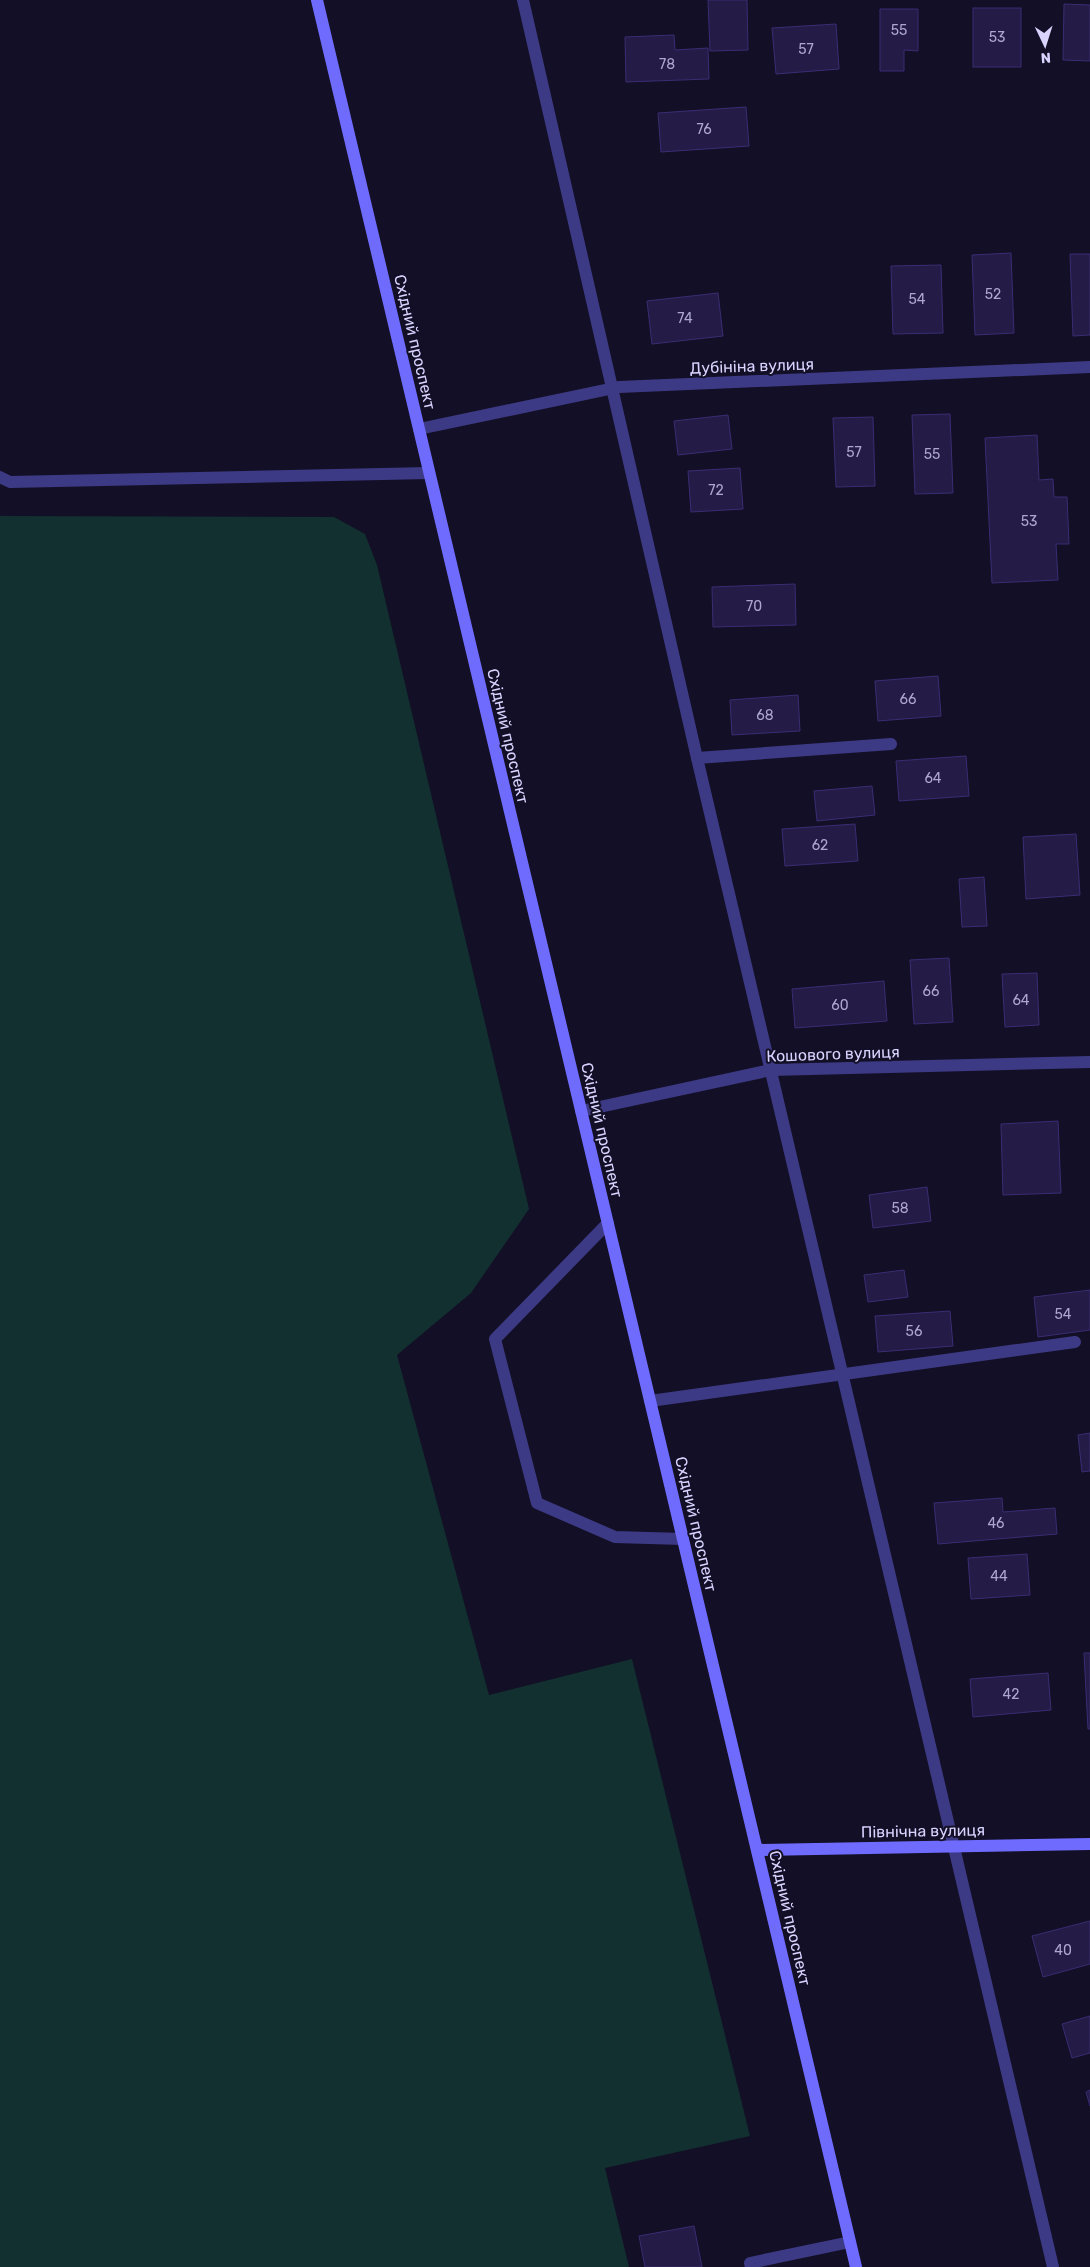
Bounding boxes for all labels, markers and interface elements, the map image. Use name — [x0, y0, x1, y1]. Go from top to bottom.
north arrow — [1020, 20, 1070, 70]
house number: 55 — [891, 22, 907, 39]
house number: 53 — [989, 29, 1005, 46]
house number: 57 — [798, 41, 814, 58]
text: N — [1040, 49, 1051, 66]
house number: 78 — [659, 56, 675, 73]
house number: 76 — [696, 121, 712, 138]
street label: Східний проспект — [390, 273, 440, 411]
house number: 52 — [985, 286, 1001, 303]
house number: 54 — [908, 291, 926, 308]
house number: 74 — [677, 310, 693, 327]
street label: Дубініна вулиця — [690, 354, 814, 378]
house number: 57 — [846, 444, 862, 461]
house number: 55 — [924, 446, 940, 463]
house number: 72 — [708, 482, 724, 499]
house number: 53 — [1021, 513, 1037, 530]
house number: 70 — [746, 598, 762, 615]
street label: Східний проспект — [483, 667, 533, 805]
house number: 66 — [900, 691, 916, 708]
house number: 68 — [756, 707, 774, 724]
house number: 64 — [924, 770, 942, 787]
house number: 62 — [812, 837, 828, 854]
house number: 66 — [923, 983, 939, 1000]
house number: 64 — [1012, 992, 1030, 1009]
house number: 60 — [831, 997, 849, 1014]
street label: Кошового вулиця — [766, 1042, 900, 1066]
street label: Східний проспект — [577, 1061, 627, 1199]
house number: 58 — [891, 1200, 909, 1217]
house number: 54 — [1054, 1306, 1072, 1323]
house number: 56 — [906, 1323, 922, 1340]
street label: Східний проспект — [671, 1455, 721, 1593]
house number: 46 — [987, 1515, 1005, 1532]
house number: 44 — [990, 1568, 1008, 1585]
house number: 42 — [1003, 1686, 1019, 1703]
street label: Північна вулиця — [861, 1820, 985, 1842]
street label: Східний проспект — [765, 1849, 815, 1987]
house number: 40 — [1054, 1942, 1072, 1959]

